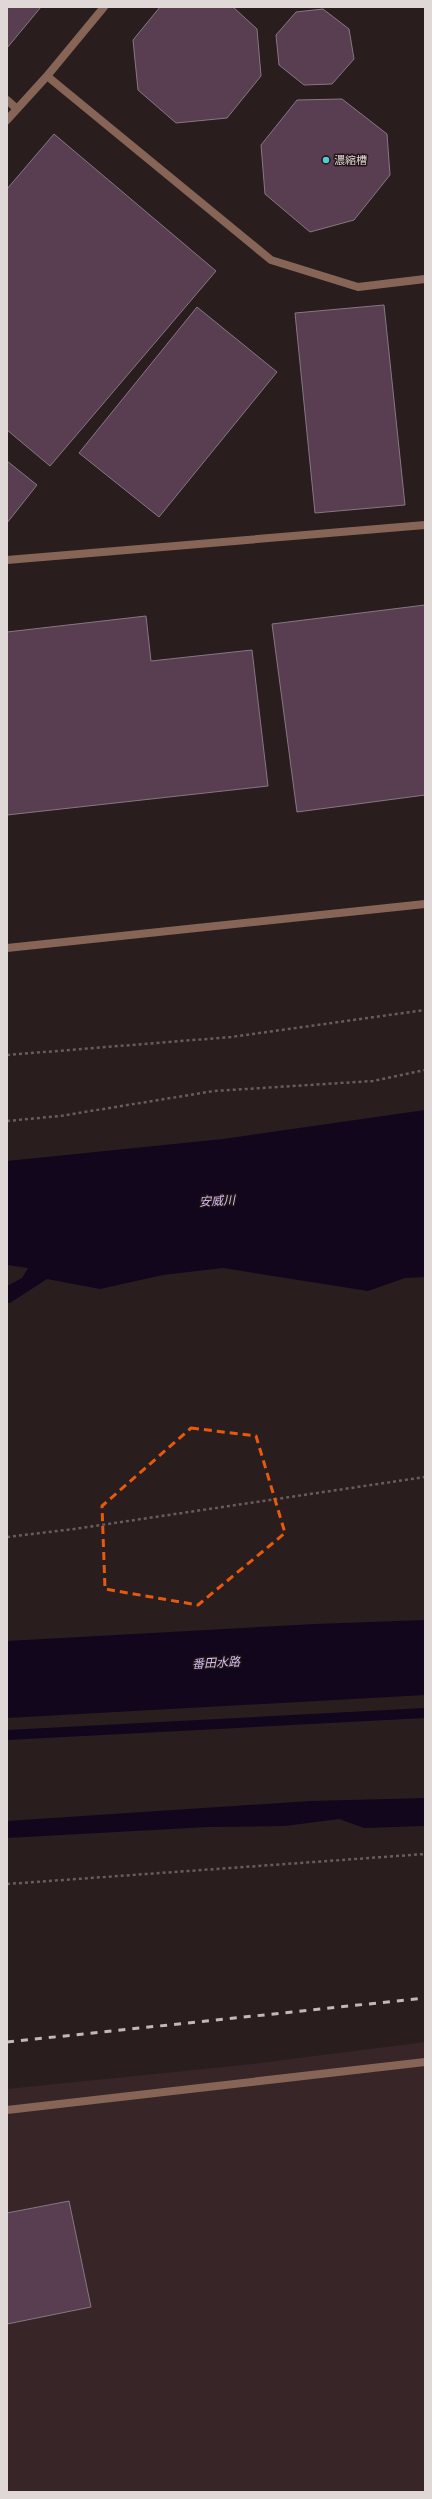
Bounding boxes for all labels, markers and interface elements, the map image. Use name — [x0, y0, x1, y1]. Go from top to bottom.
place label: 濃縮槽 — [334, 154, 367, 166]
marker: 濃縮槽 — [321, 155, 331, 165]
water label: 安威川 — [199, 1193, 237, 1209]
water label: 番田水路 — [192, 1655, 241, 1671]

